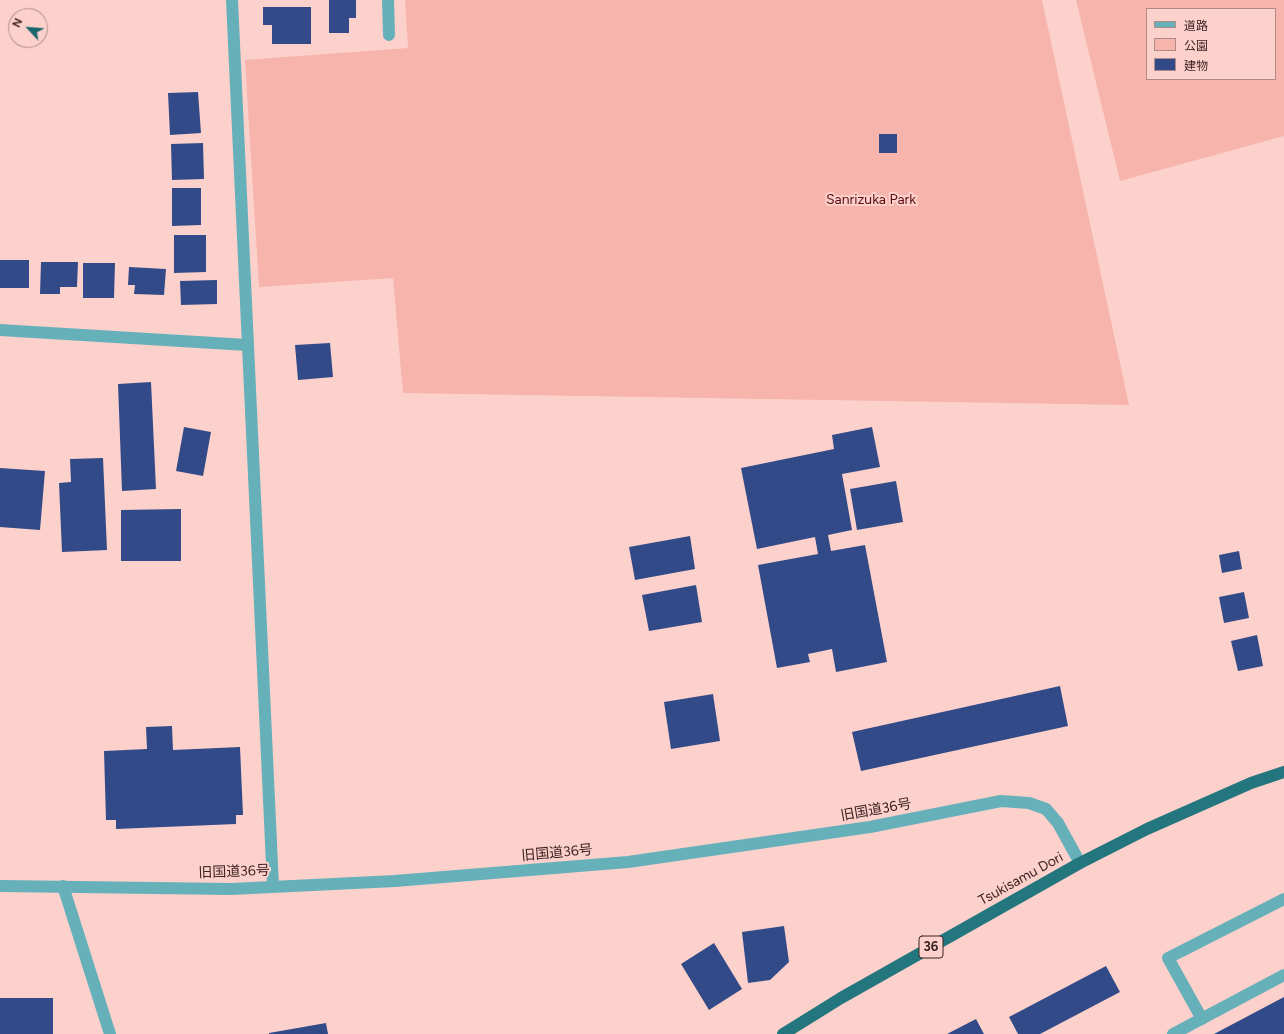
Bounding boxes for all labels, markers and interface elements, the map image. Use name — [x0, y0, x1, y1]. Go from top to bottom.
north arrow — [8, 8, 48, 48]
legend — [1146, 8, 1276, 80]
text: N — [10, 16, 25, 30]
text: 道路 — [1184, 19, 1208, 33]
text: 公園 — [1184, 39, 1208, 53]
text: 建物 — [1184, 59, 1208, 73]
park label: Sanrizuka Park — [826, 192, 916, 208]
street label: 旧国道36号 — [839, 796, 913, 824]
street label: 旧国道36号 — [521, 842, 593, 864]
street label: Tsukisamu Dori — [976, 849, 1066, 909]
street label: 旧国道36号 — [198, 862, 270, 882]
road number: 36 — [919, 936, 943, 958]

